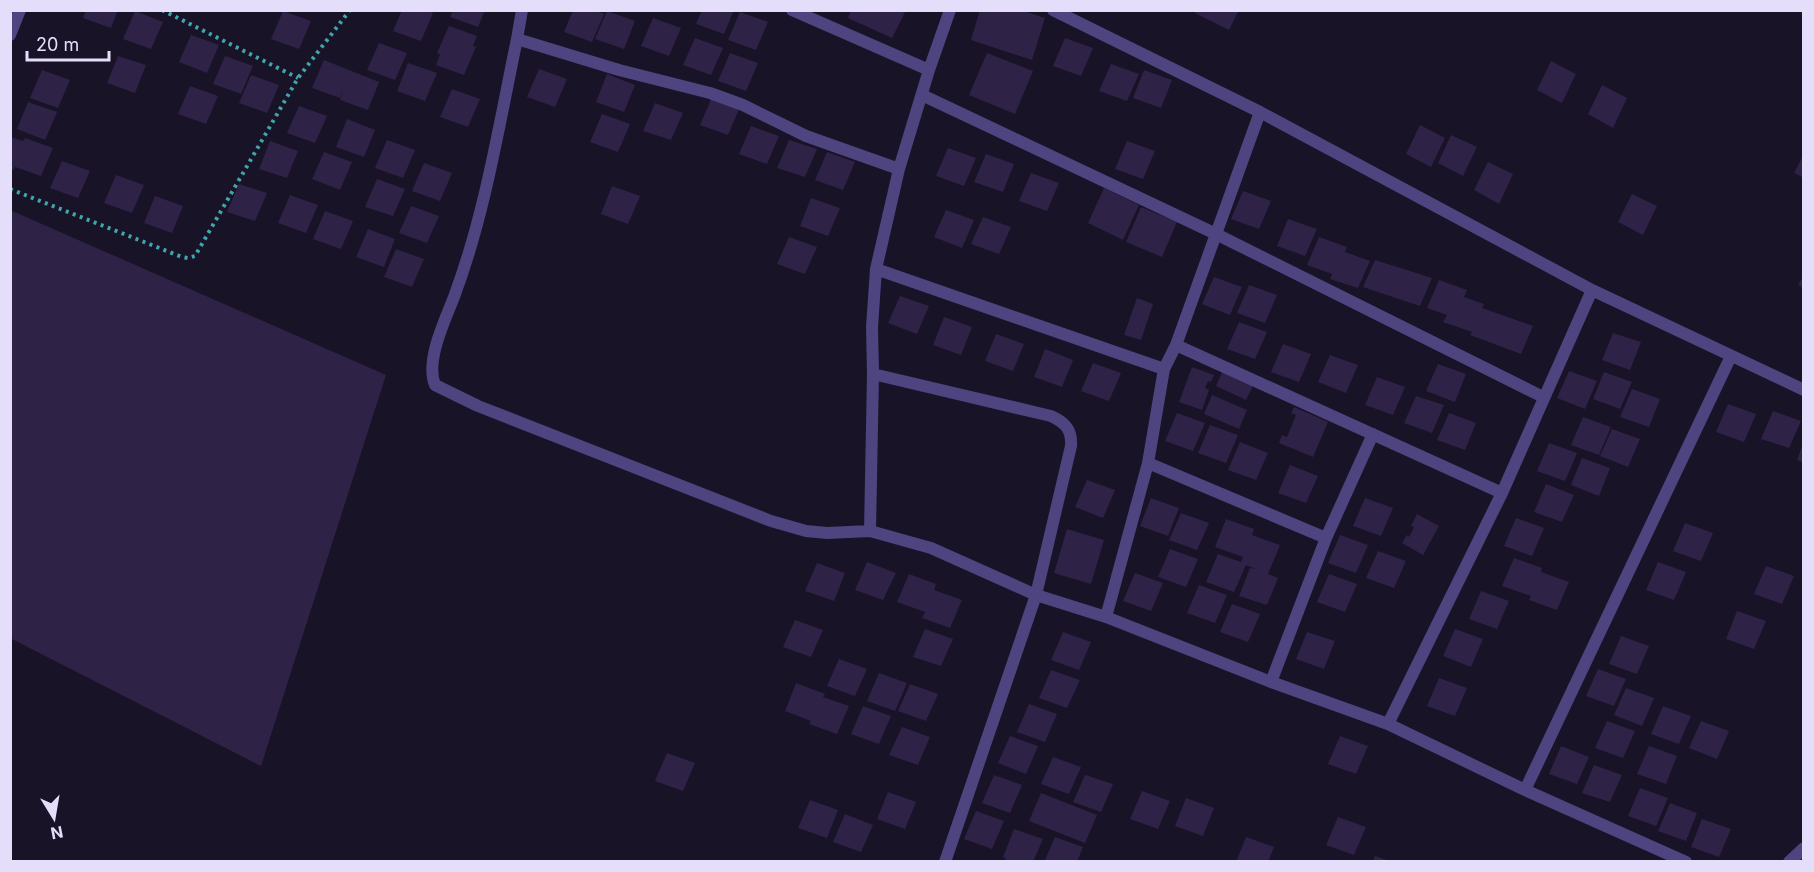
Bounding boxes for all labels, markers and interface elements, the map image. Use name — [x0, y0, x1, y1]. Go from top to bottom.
scale bar — [27, 24, 110, 62]
text: 20 m — [36, 34, 79, 55]
north arrow — [24, 788, 84, 848]
text: N — [49, 822, 65, 844]

